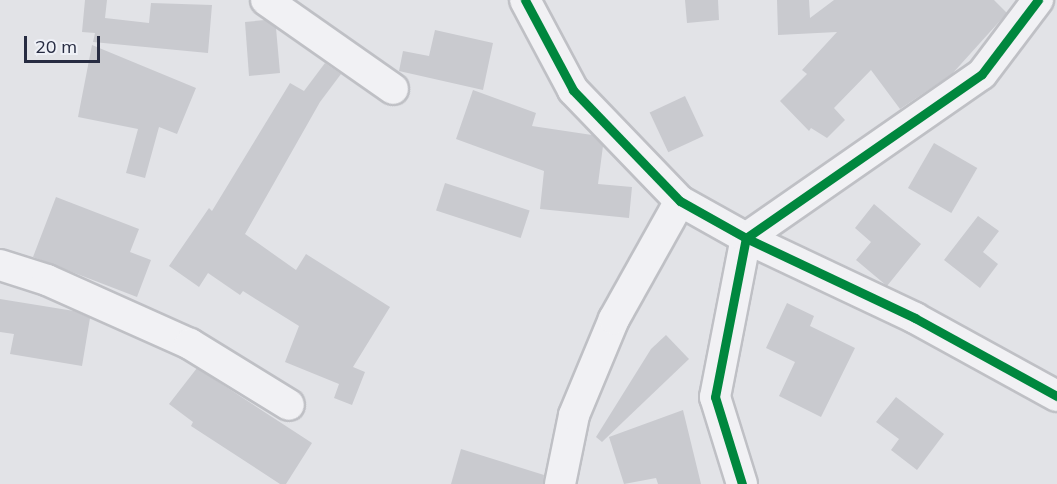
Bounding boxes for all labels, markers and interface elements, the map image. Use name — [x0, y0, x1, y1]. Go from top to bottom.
scale bar — [27, 24, 104, 62]
text: 20 m — [35, 35, 77, 58]

